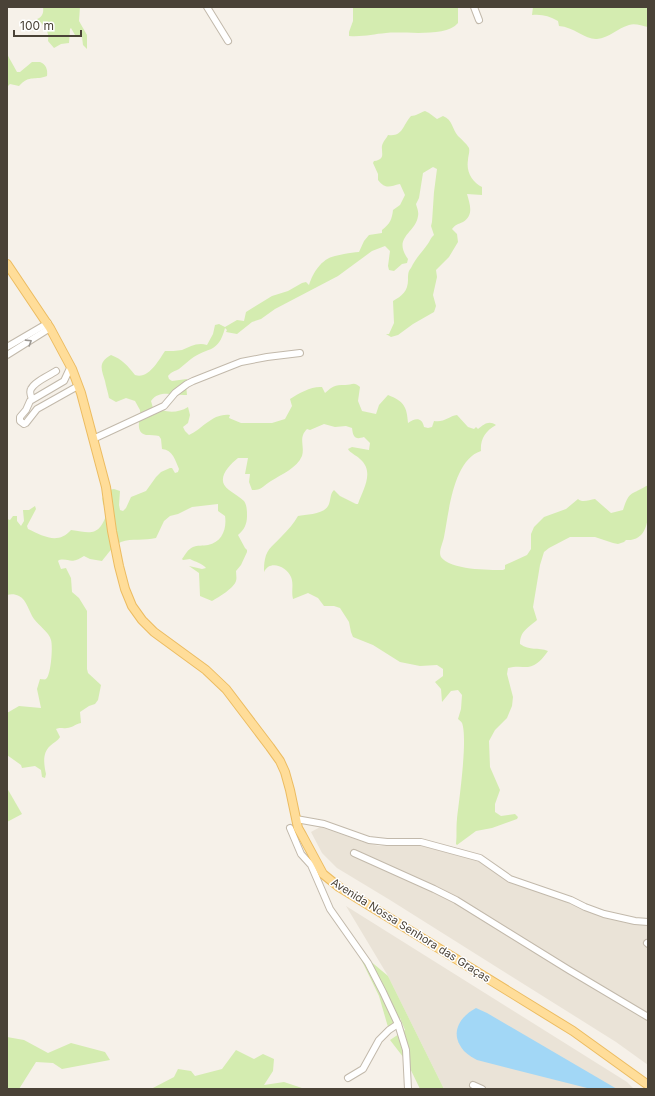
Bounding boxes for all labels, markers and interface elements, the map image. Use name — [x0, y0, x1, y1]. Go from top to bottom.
scale bar — [14, 12, 81, 38]
text: 100 m — [20, 18, 54, 33]
one-way arrow — [25, 339, 32, 346]
street label: Avenida Nossa Senhora das Graças — [329, 875, 493, 985]

